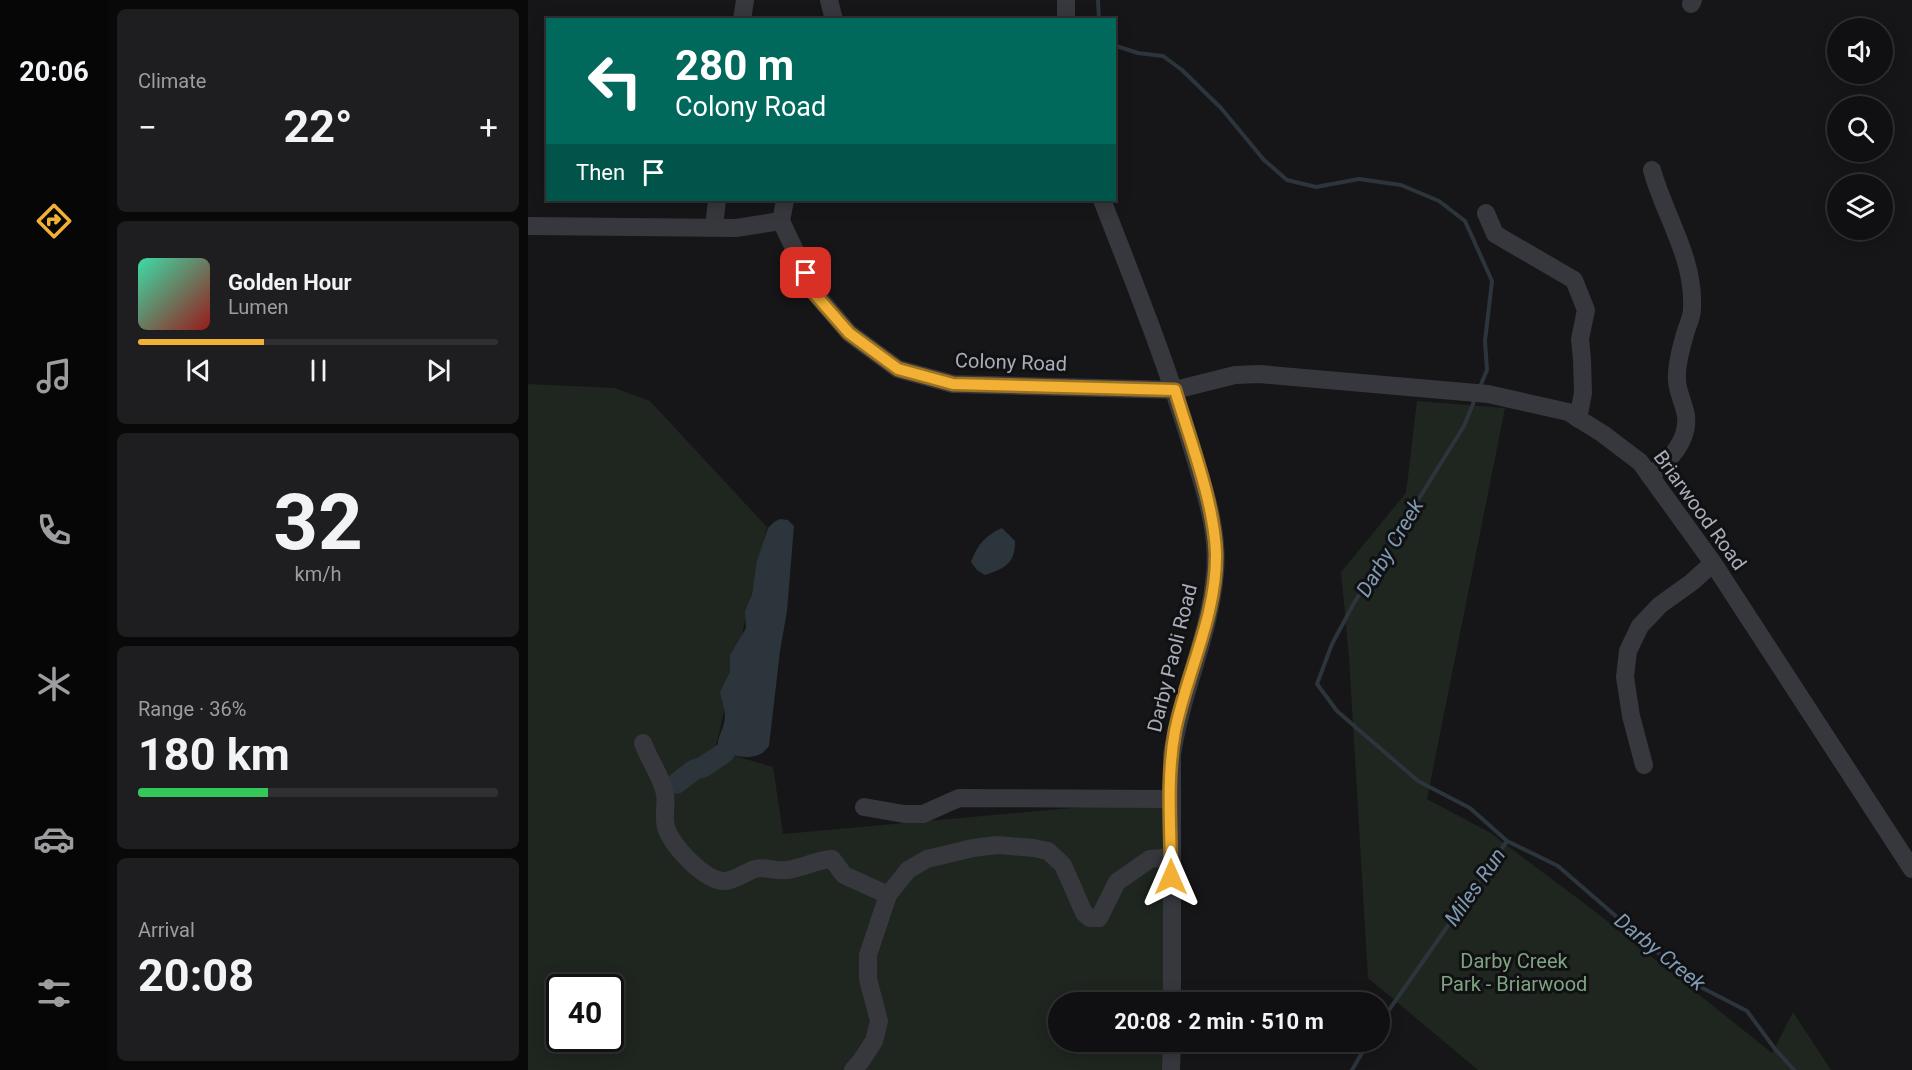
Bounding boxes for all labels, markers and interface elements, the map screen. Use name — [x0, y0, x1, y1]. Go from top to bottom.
map controls — [1827, 18, 1893, 240]
button: sound — [1827, 18, 1893, 84]
text: 280 m — [675, 41, 794, 90]
icon: left — [576, 42, 654, 120]
text: 20:06 — [19, 56, 89, 88]
text: Climate — [138, 69, 206, 93]
text: Colony Road — [675, 91, 826, 123]
button: search — [1827, 96, 1893, 162]
text: 22° — [283, 100, 353, 153]
text: − — [138, 108, 157, 147]
text: + — [479, 108, 498, 147]
icon: arrive — [637, 156, 670, 189]
text: Then — [576, 160, 625, 185]
button: layers — [1827, 174, 1893, 240]
icon: directions — [33, 200, 75, 242]
pin — [780, 247, 831, 298]
icon: arrive — [789, 256, 822, 289]
text: Golden Hour — [228, 270, 352, 295]
text: Lumen — [228, 295, 289, 319]
street label: Colony Road — [955, 348, 1067, 376]
icon: previous — [182, 354, 215, 387]
icon: pause — [302, 354, 335, 387]
icon: next — [422, 354, 455, 387]
icon: music — [33, 355, 75, 397]
street label: Briarwood Road — [1649, 446, 1751, 574]
text: 32 — [273, 477, 363, 568]
water label: Darby Creek — [1352, 494, 1429, 601]
icon: phone — [33, 509, 75, 551]
text: km/h — [295, 562, 341, 586]
street label: Darby Paoli Road — [1142, 581, 1202, 735]
icon: climate — [33, 663, 75, 705]
text: Range · 36% — [138, 697, 246, 721]
text: 180 km — [138, 728, 290, 781]
icon: car — [33, 818, 75, 860]
water label: Miles Run — [1440, 844, 1510, 930]
position arrow — [1139, 845, 1203, 909]
water label: Darby Creek — [1610, 908, 1711, 996]
text: Arrival — [138, 918, 195, 942]
text: 20:08 — [138, 949, 254, 1002]
park label: Darby Creek Park - Briarwood — [1441, 949, 1587, 996]
icon: filters — [33, 972, 75, 1014]
speed limit sign: 40 — [546, 974, 624, 1052]
text: 20:08 · 2 min · 510 m — [1114, 1009, 1324, 1034]

